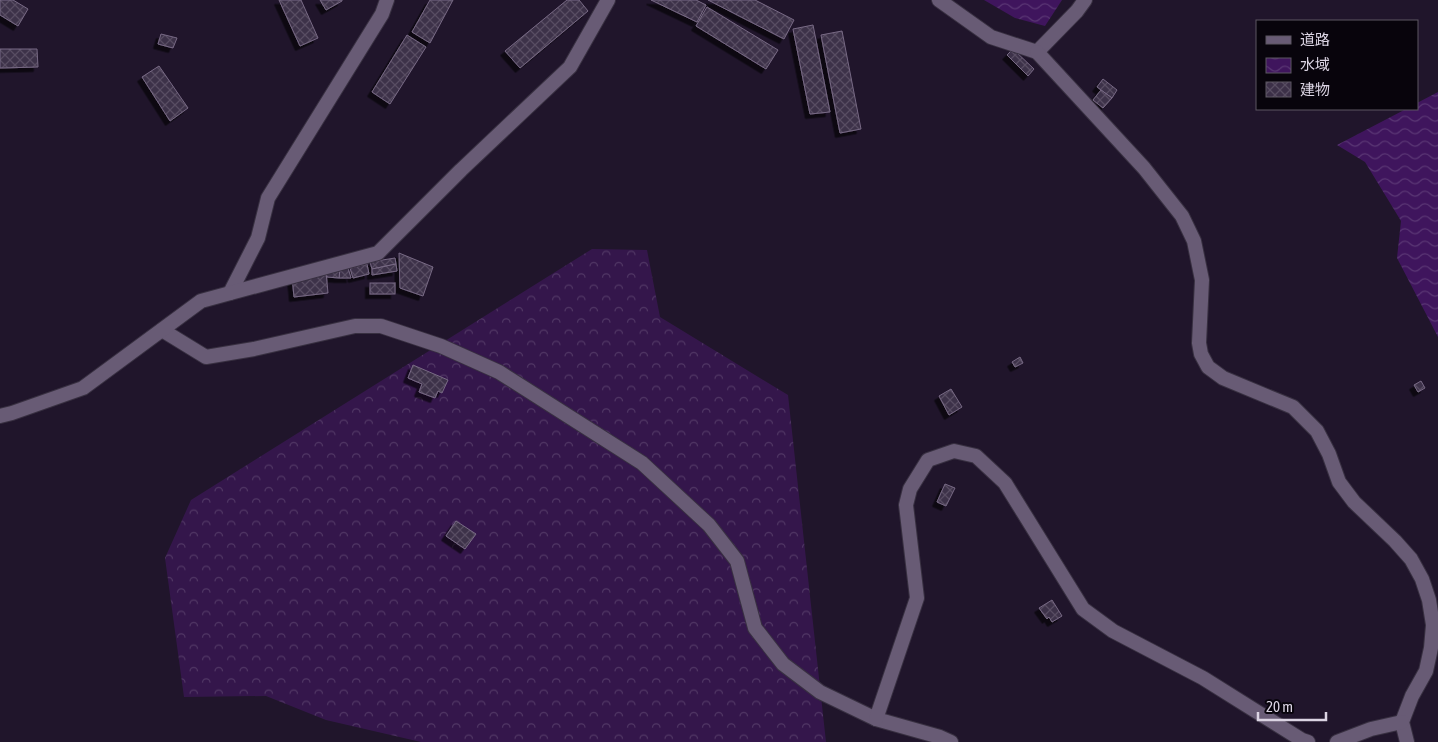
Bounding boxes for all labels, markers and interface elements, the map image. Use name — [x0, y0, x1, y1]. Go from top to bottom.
legend — [1256, 20, 1418, 110]
text: 道路 — [1300, 31, 1330, 48]
text: 水域 — [1300, 56, 1330, 73]
text: 建物 — [1300, 81, 1330, 98]
scale bar — [1258, 690, 1326, 722]
text: 20 m — [1266, 698, 1293, 715]

